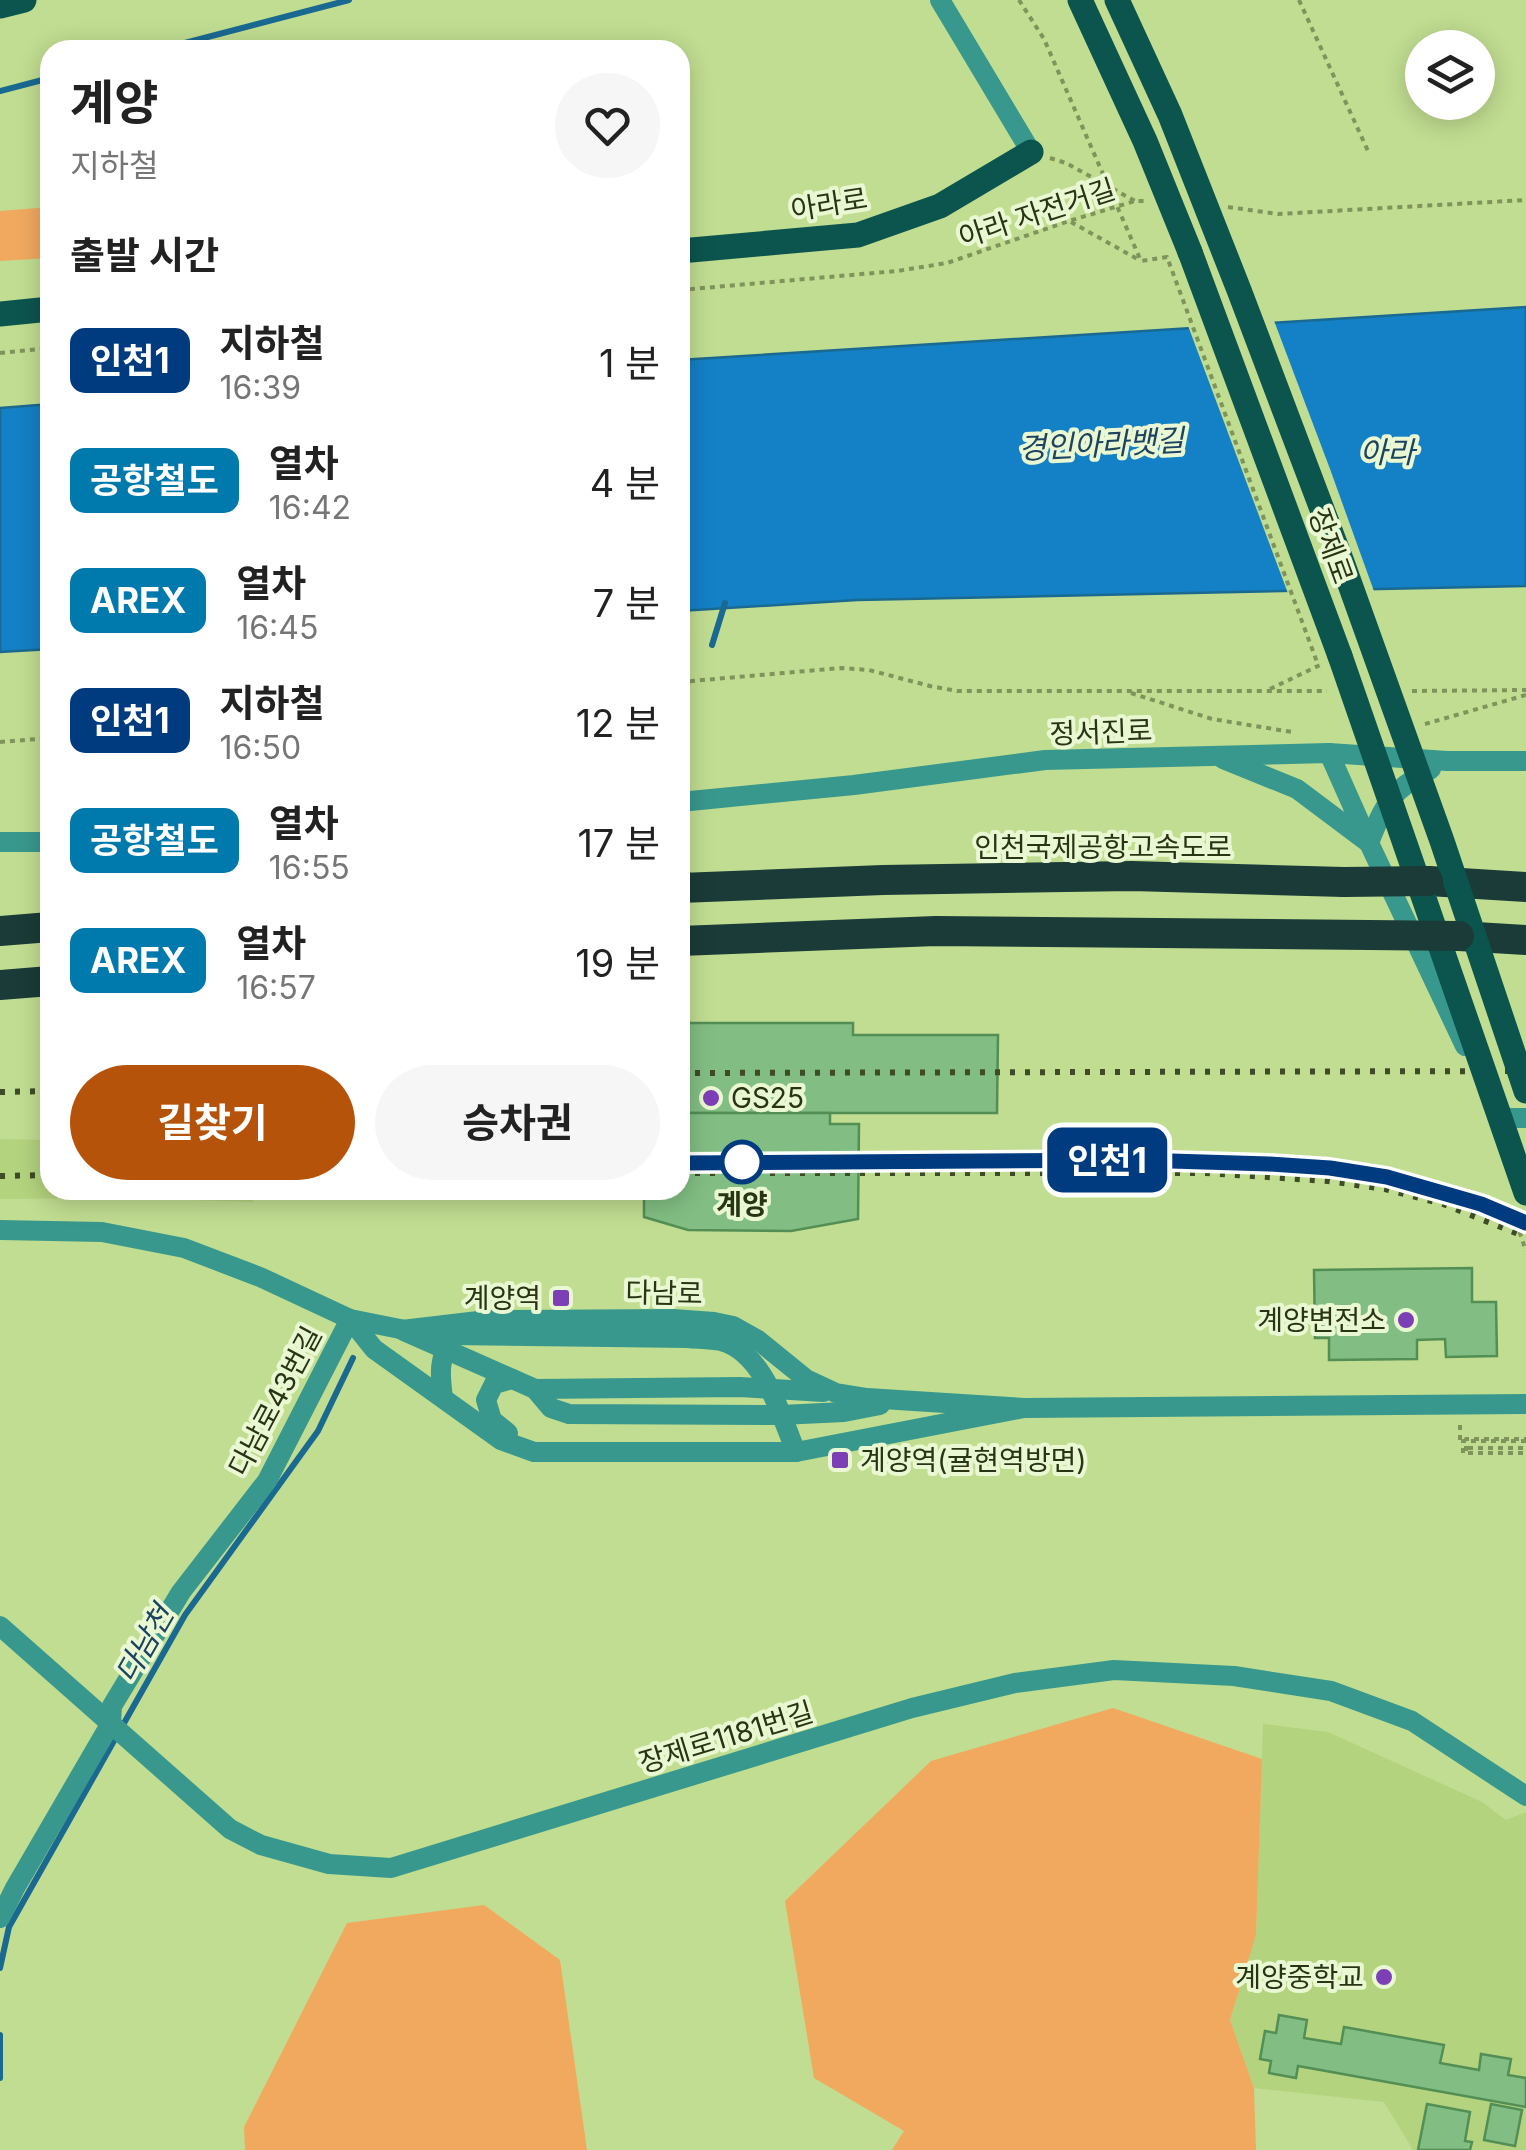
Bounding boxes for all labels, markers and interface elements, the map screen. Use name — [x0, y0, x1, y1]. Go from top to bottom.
map controls — [1405, 30, 1495, 120]
button: layers — [1405, 30, 1495, 120]
text: 계양 — [70, 73, 158, 132]
button: heart — [555, 73, 660, 178]
text: 지하철 — [70, 146, 158, 185]
street label: 아라 자전거길 — [955, 172, 1119, 254]
street label: 아라로 — [788, 181, 870, 227]
text: 출발 시간 — [70, 232, 219, 278]
text: 지하철 — [220, 320, 324, 366]
text: 인천1 — [90, 339, 170, 381]
text: 1 분 — [599, 340, 660, 386]
text: 16:39 — [220, 368, 301, 407]
water label: 경인아라뱃길 — [1017, 422, 1187, 466]
water label: 아라 — [1359, 434, 1418, 470]
text: 열차 — [269, 440, 339, 486]
text: 공항철도 — [90, 459, 219, 501]
text: 4 분 — [590, 460, 660, 506]
text: 16:42 — [269, 488, 351, 527]
street label: 장제로 — [1302, 504, 1360, 588]
text: 열차 — [236, 560, 306, 606]
text: AREX — [90, 579, 186, 621]
text: 7 분 — [593, 580, 660, 626]
text: 16:45 — [236, 608, 318, 647]
text: 지하철 — [220, 680, 324, 726]
text: 인천1 — [90, 699, 170, 741]
text: 12 분 — [576, 700, 660, 746]
street label: 정서진로 — [1049, 713, 1153, 751]
text: 16:50 — [220, 728, 301, 767]
text: 열차 — [269, 800, 339, 846]
text: 공항철도 — [90, 819, 219, 861]
text: 17 분 — [577, 820, 660, 866]
street label: 인천국제공항고속도로 — [974, 830, 1232, 864]
text: 16:55 — [269, 848, 350, 887]
text: 열차 — [236, 920, 306, 966]
text: AREX — [90, 939, 186, 981]
text: 19 분 — [575, 940, 660, 986]
text: 16:57 — [236, 968, 316, 1007]
button: 길찾기 — [70, 1065, 355, 1180]
button: 승차권 — [375, 1065, 660, 1180]
place label: GS25 — [731, 1081, 804, 1115]
marker: GS25 — [700, 1087, 722, 1109]
line badge: 인천1 — [1050, 1128, 1164, 1192]
text: 인천1 — [1067, 1139, 1147, 1181]
marker: 계양 — [721, 1141, 763, 1183]
place label: 계양 — [716, 1187, 768, 1221]
street label: 다남로 — [625, 1275, 703, 1311]
place label: 계양역 — [464, 1281, 541, 1315]
marker: 계양역 — [550, 1287, 572, 1309]
place label: 계양변전소 — [1257, 1303, 1386, 1337]
marker: 계양변전소 — [1395, 1309, 1417, 1331]
street label: 다남로43번길 — [221, 1321, 329, 1481]
place label: 계양역(귤현역방면) — [860, 1443, 1087, 1477]
marker: 계양역(귤현역방면) — [829, 1449, 851, 1471]
water label: 다남천 — [108, 1596, 182, 1689]
street label: 장제로1181번길 — [635, 1694, 817, 1780]
place label: 계양중학교 — [1235, 1960, 1364, 1994]
marker: 계양중학교 — [1373, 1966, 1395, 1988]

